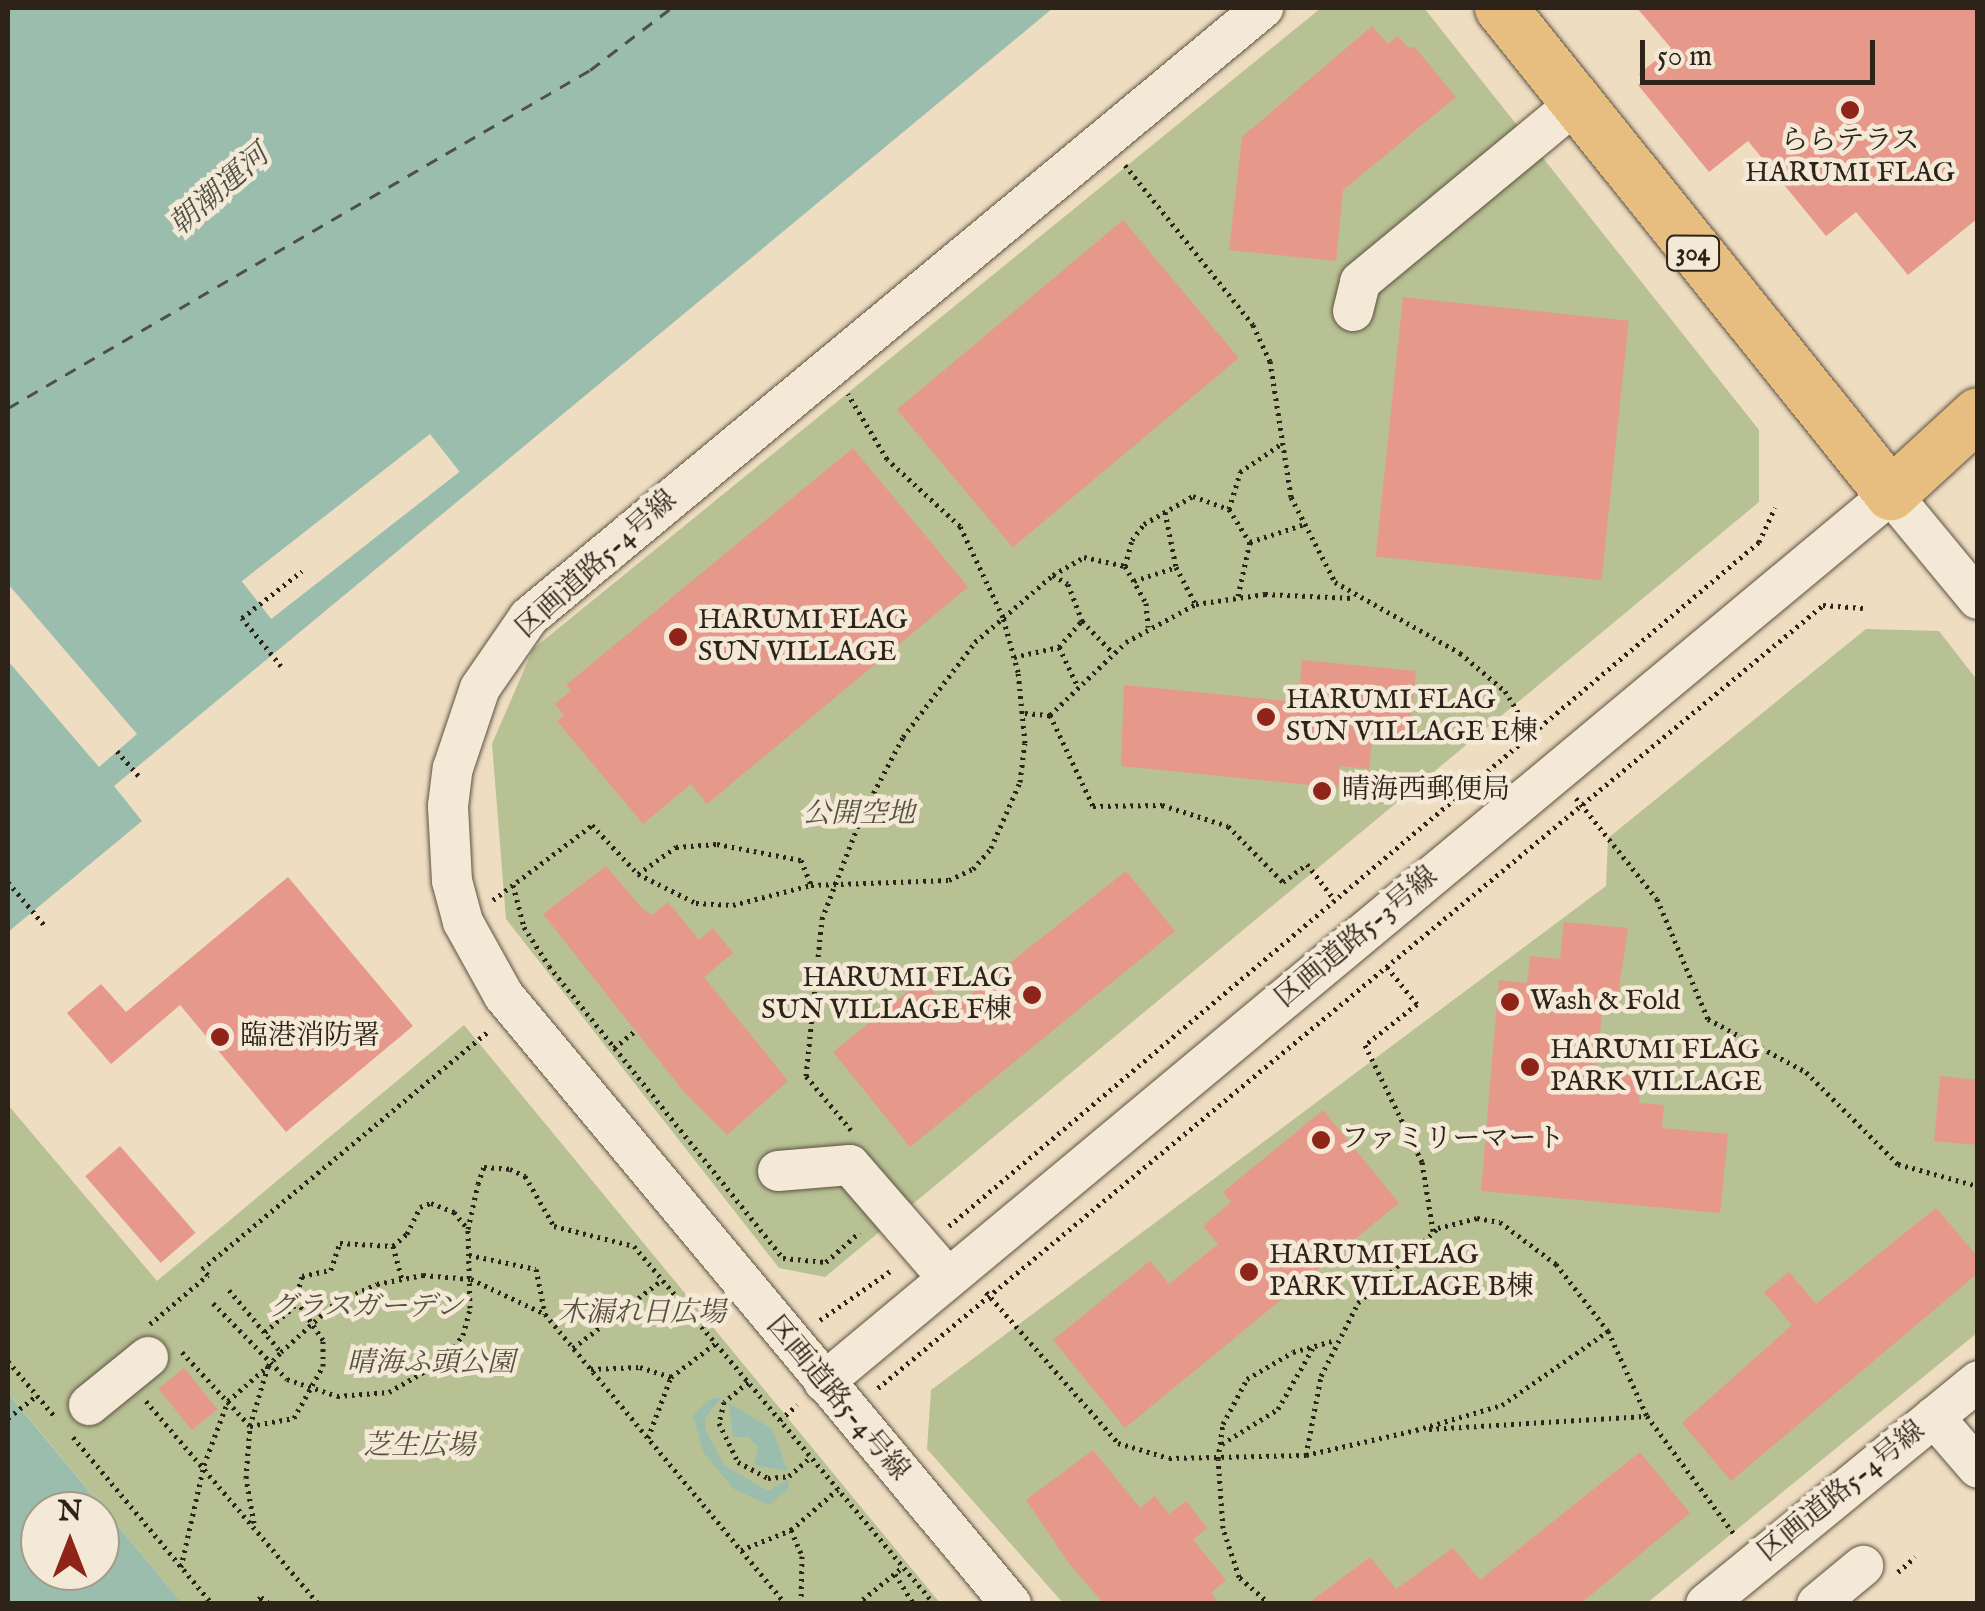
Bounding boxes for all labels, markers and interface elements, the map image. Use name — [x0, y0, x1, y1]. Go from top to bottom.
scale bar — [1645, 20, 1880, 82]
text: 50 m — [1657, 38, 1712, 76]
marker: ららテラス HARUMI FLAG — [1839, 99, 1861, 121]
place label: ららテラス HARUMI FLAG — [1745, 125, 1955, 191]
water label: 朝潮運河 — [163, 138, 277, 244]
road number: 304 — [1666, 233, 1720, 273]
street label: 区画道路5-4号線 — [510, 484, 684, 646]
place label: HARUMI FLAG SUN VILLAGE — [698, 604, 908, 670]
marker: HARUMI FLAG SUN VILLAGE — [667, 626, 689, 648]
place label: HARUMI FLAG SUN VILLAGE E棟 — [1286, 684, 1538, 750]
marker: HARUMI FLAG SUN VILLAGE E棟 — [1255, 706, 1277, 728]
place label: 晴海西郵便局 — [1342, 774, 1510, 808]
marker: 晴海西郵便局 — [1311, 780, 1333, 802]
park label: 公開空地 — [803, 798, 915, 832]
street label: 区画道路5-3号線 — [1269, 860, 1445, 1016]
place label: HARUMI FLAG SUN VILLAGE F棟 — [761, 962, 1012, 1028]
marker: HARUMI FLAG SUN VILLAGE F棟 — [1021, 984, 1043, 1006]
place label: Wash & Fold — [1530, 985, 1680, 1019]
marker: Wash & Fold — [1499, 991, 1521, 1013]
place label: 臨港消防署 — [240, 1020, 380, 1054]
marker: 臨港消防署 — [209, 1026, 231, 1048]
place label: HARUMI FLAG PARK VILLAGE — [1550, 1034, 1762, 1100]
marker: HARUMI FLAG PARK VILLAGE — [1519, 1056, 1541, 1078]
place label: ファミリーマート — [1341, 1123, 1565, 1157]
marker: ファミリーマート — [1310, 1129, 1332, 1151]
place label: HARUMI FLAG PARK VILLAGE B棟 — [1269, 1239, 1534, 1305]
marker: HARUMI FLAG PARK VILLAGE B棟 — [1238, 1261, 1260, 1283]
park label: グラスガーデン — [268, 1291, 464, 1325]
park label: 木漏れ日広場 — [558, 1297, 726, 1331]
street label: 区画道路5-4号線 — [758, 1310, 916, 1488]
park label: 晴海ふ頭公園 — [347, 1347, 515, 1381]
street label: 区画道路5-4号線 — [1752, 1414, 1932, 1570]
park label: 芝生広場 — [363, 1430, 475, 1464]
north arrow — [20, 1491, 120, 1591]
text: N — [58, 1495, 82, 1530]

